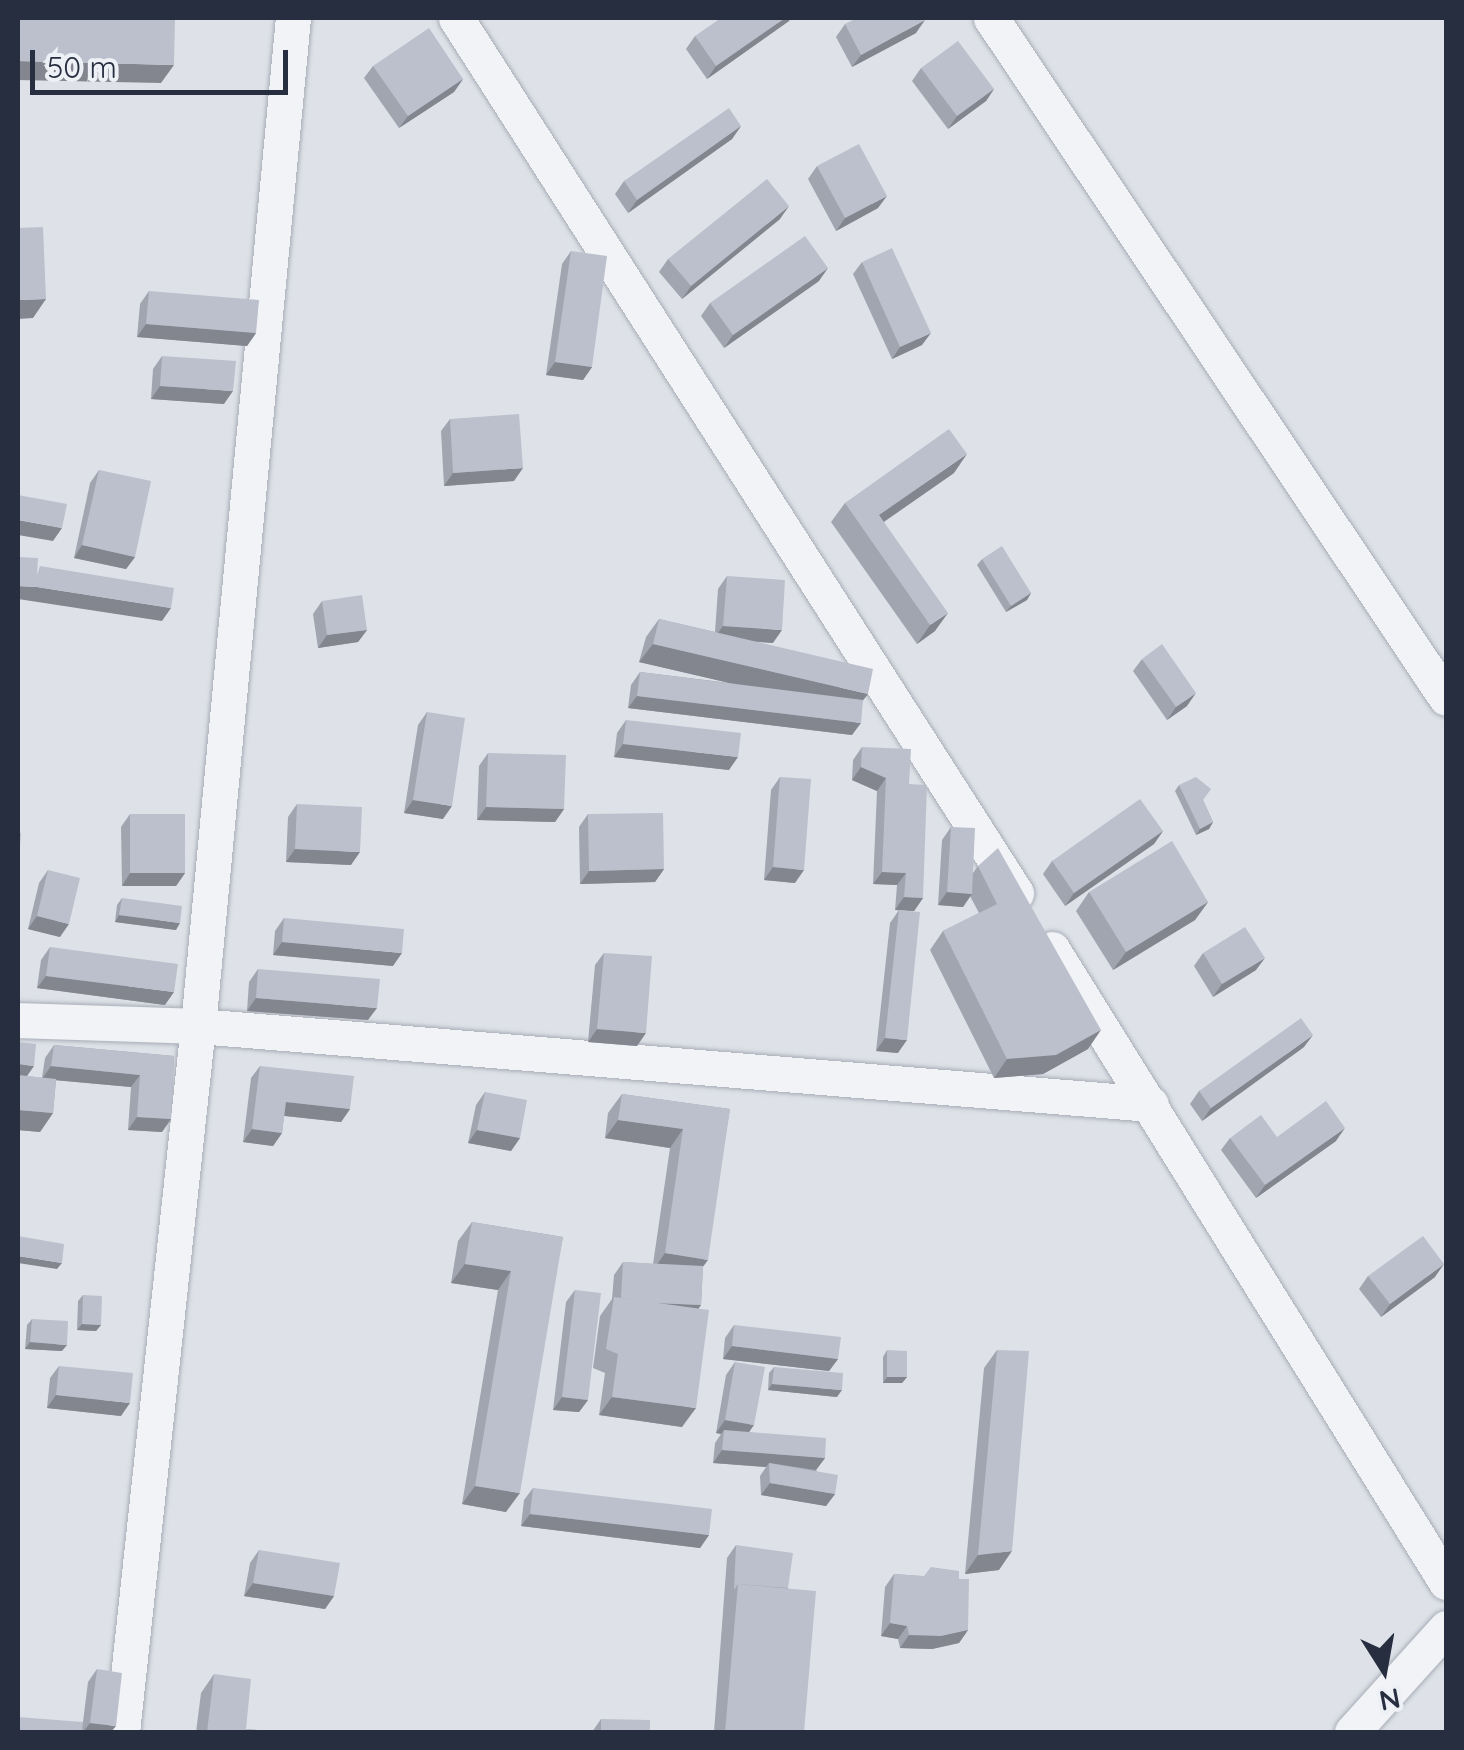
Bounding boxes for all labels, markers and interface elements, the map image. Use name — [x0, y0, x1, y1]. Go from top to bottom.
scale bar — [35, 30, 292, 92]
text: 50 m — [47, 48, 117, 86]
north arrow — [1334, 1620, 1434, 1720]
text: N — [1376, 1681, 1403, 1719]

